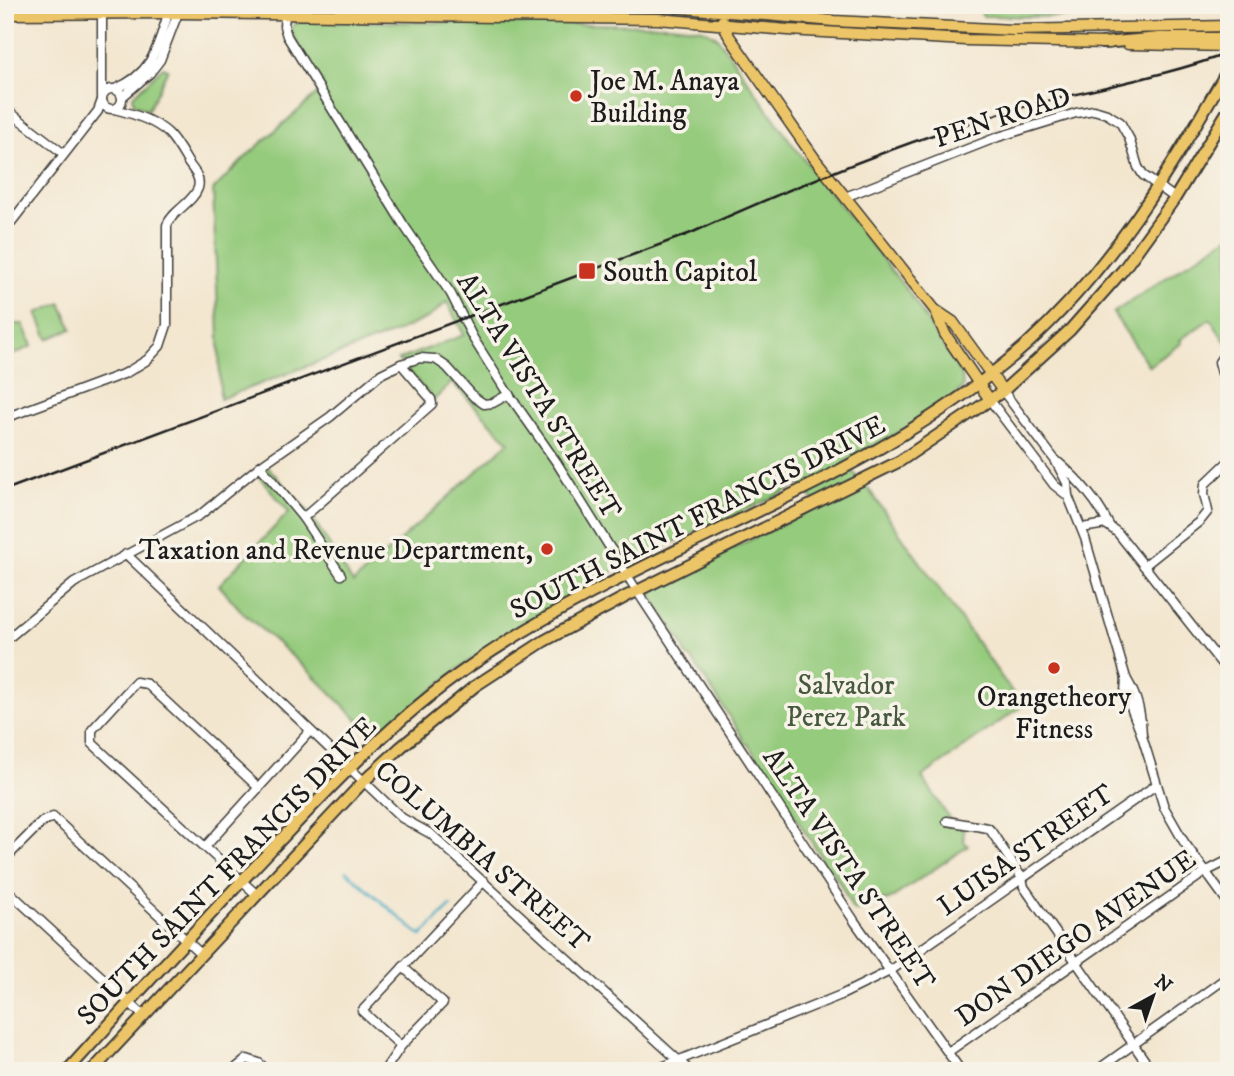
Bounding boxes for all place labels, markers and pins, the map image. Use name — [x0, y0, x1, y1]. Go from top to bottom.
place label: Joe M. Anaya Building — [587, 64, 740, 131]
marker: Joe M. Anaya Building — [568, 88, 584, 104]
place label: South Capitol — [603, 255, 758, 290]
marker: South Capitol — [577, 261, 597, 281]
place label: Taxation and Revenue Department, — [139, 533, 533, 568]
marker: Taxation and Revenue Department, — [539, 541, 555, 557]
marker: Orangetheory Fitness — [1046, 660, 1062, 676]
place label: Orangetheory Fitness — [977, 680, 1132, 747]

